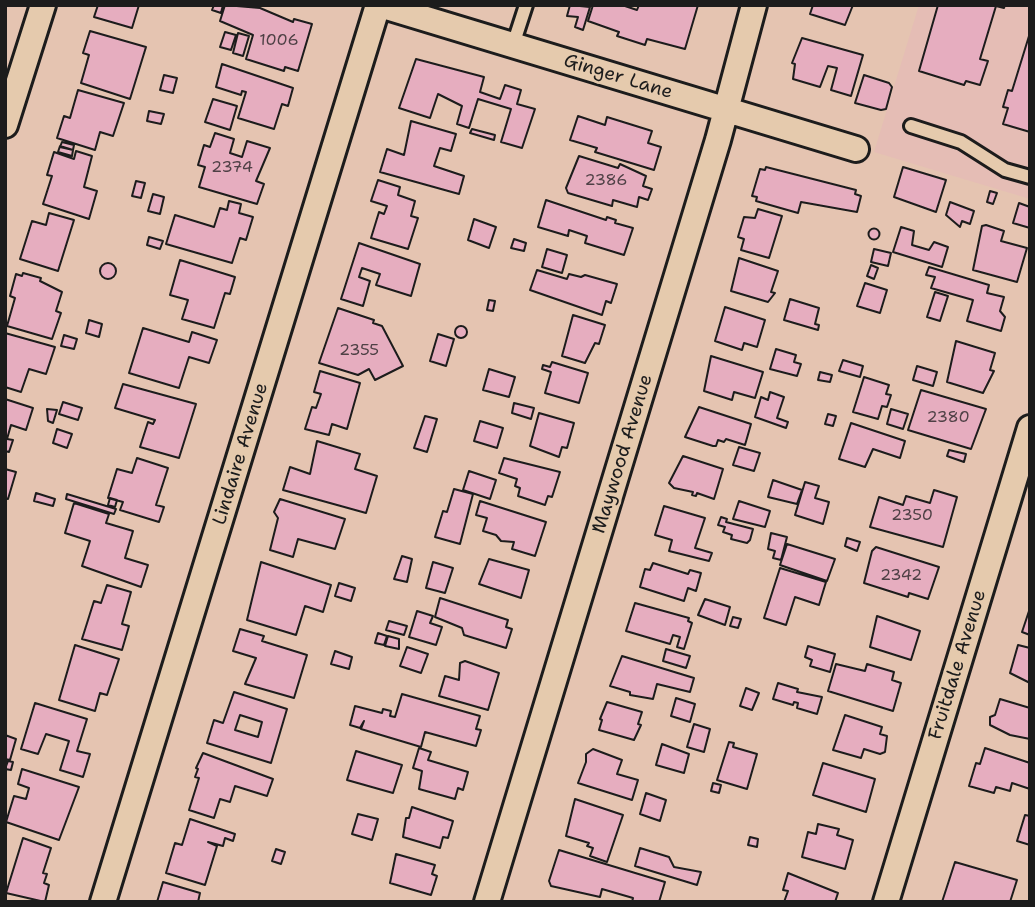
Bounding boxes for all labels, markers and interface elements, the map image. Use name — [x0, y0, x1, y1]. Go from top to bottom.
house number: 1006 — [259, 31, 299, 51]
street label: Ginger Lane — [561, 50, 675, 104]
house number: 2374 — [211, 158, 253, 178]
house number: 2386 — [584, 171, 628, 191]
house number: 2355 — [339, 341, 379, 361]
street label: Maywood Avenue — [588, 372, 658, 536]
street label: Lindaire Avenue — [209, 380, 273, 528]
house number: 2380 — [926, 408, 970, 428]
house number: 2350 — [891, 506, 933, 526]
house number: 2342 — [880, 566, 922, 586]
street label: Fruitdale Avenue — [924, 587, 992, 743]

